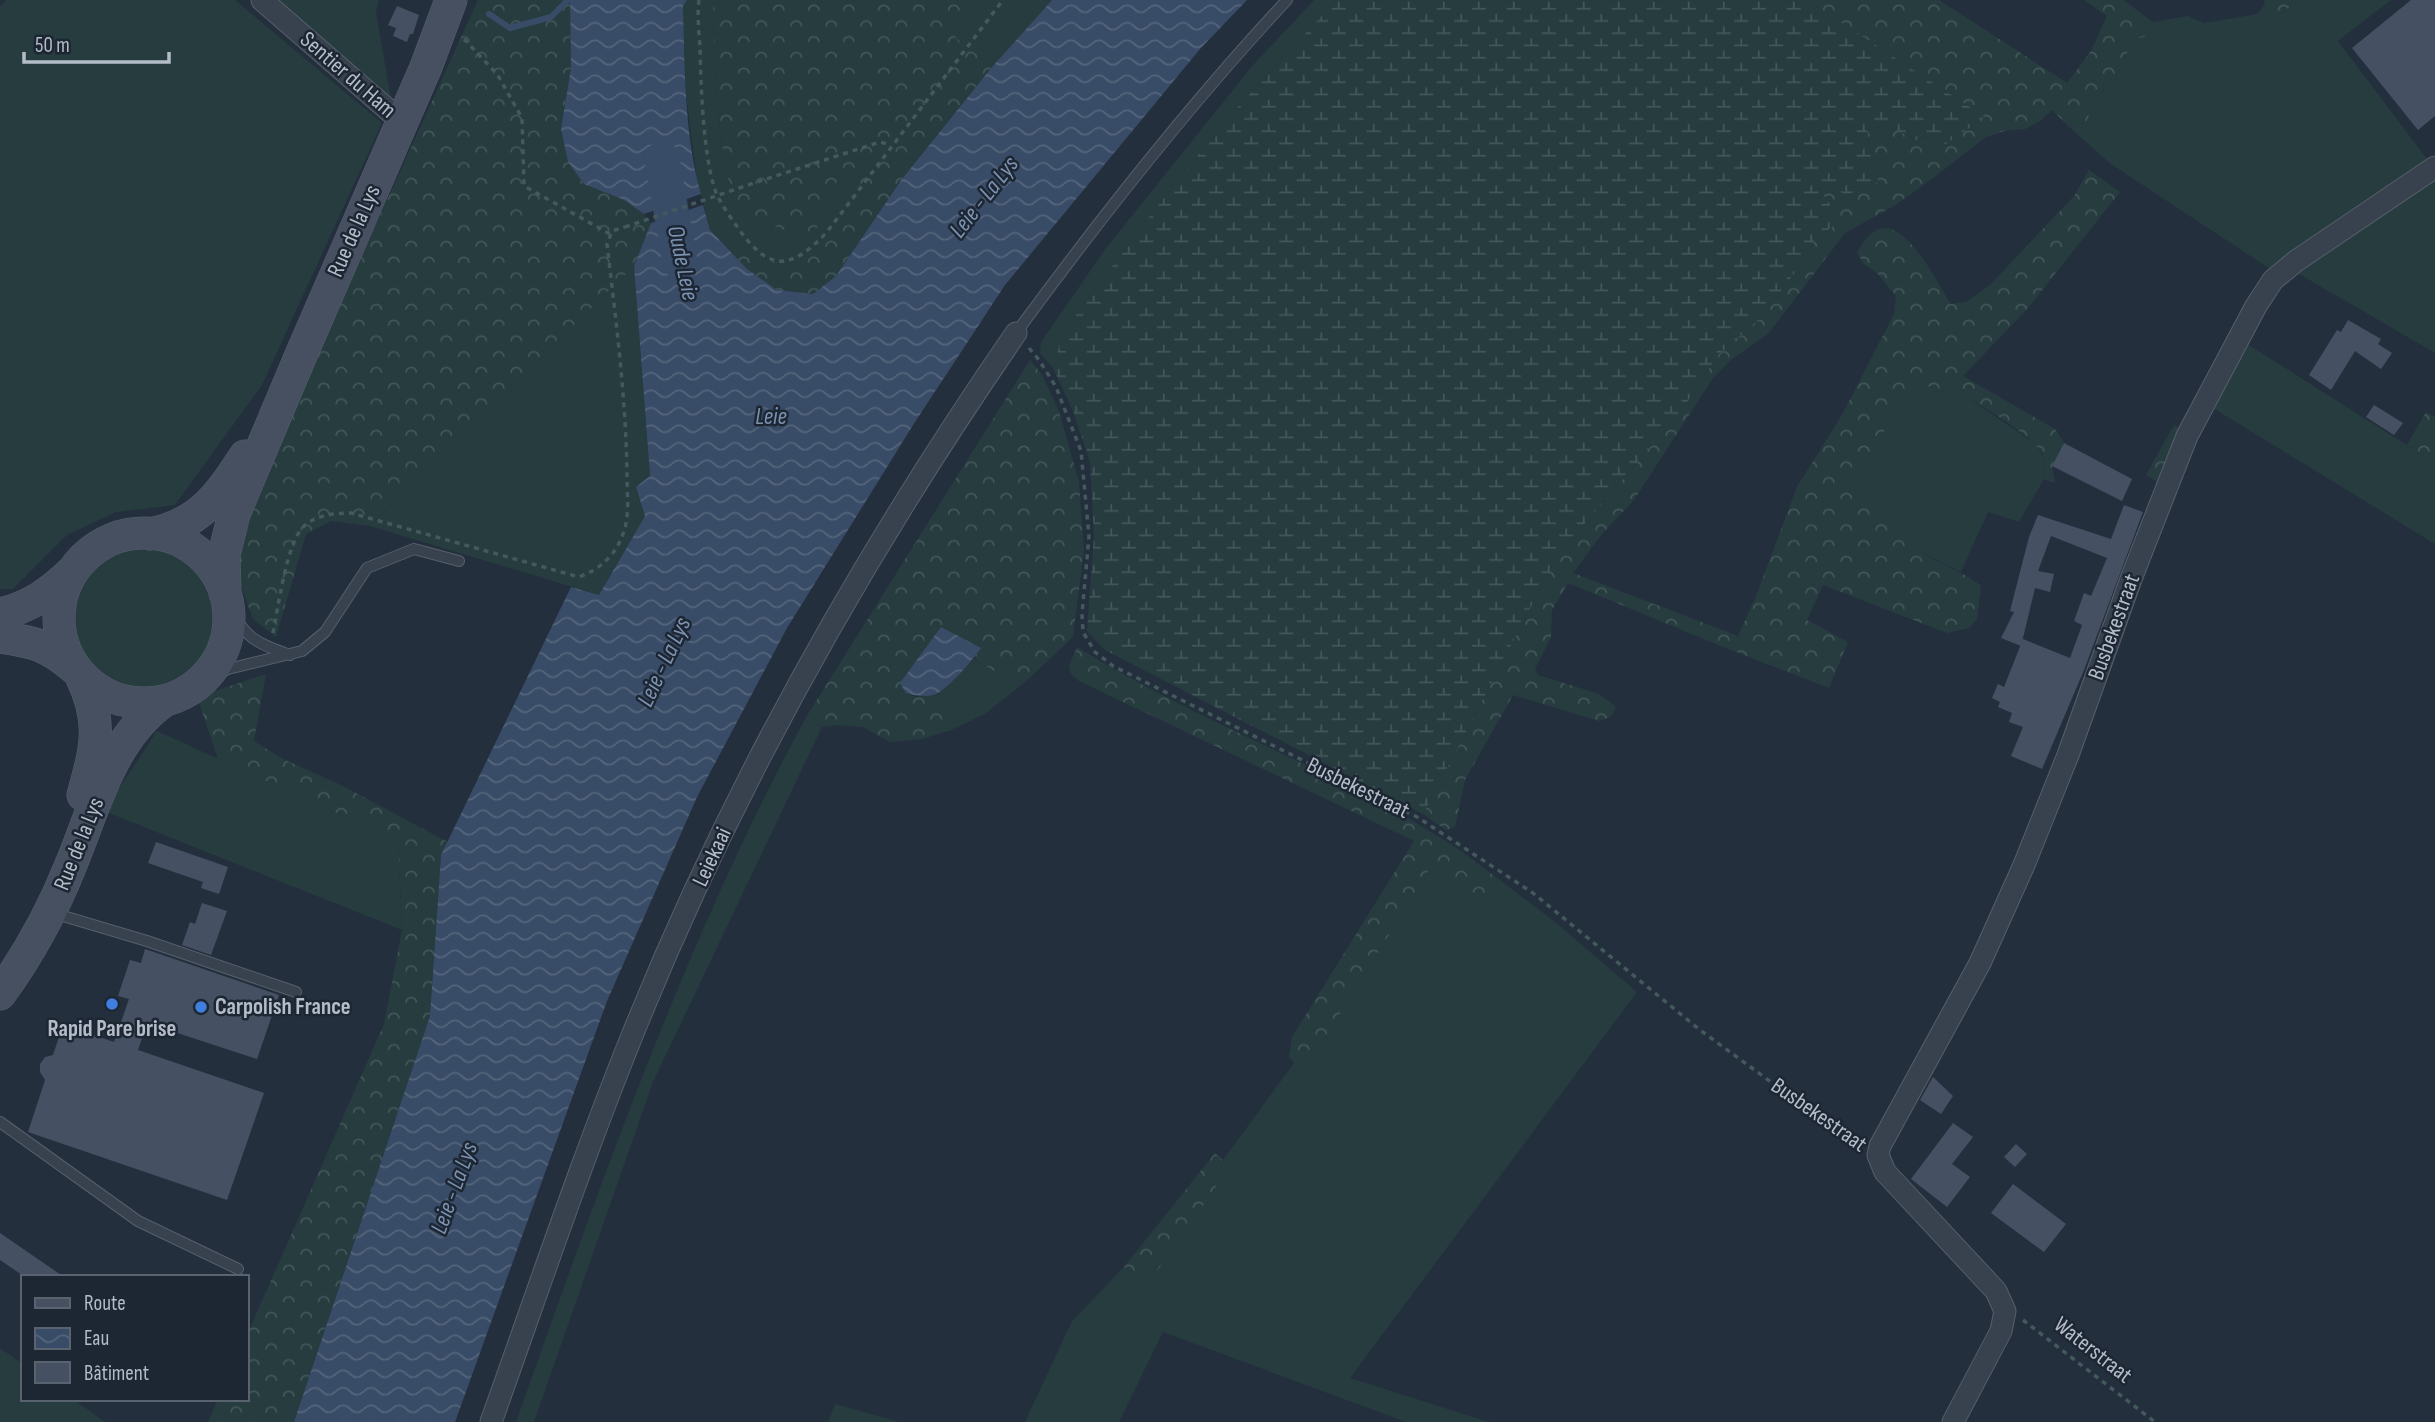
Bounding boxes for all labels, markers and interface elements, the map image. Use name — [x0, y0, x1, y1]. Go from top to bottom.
scale bar — [24, 21, 170, 65]
street label: Sentier du Ham — [294, 26, 402, 124]
text: 50 m — [35, 33, 70, 58]
water label: Leie - La Lys — [943, 150, 1025, 243]
street label: Rue de la Lys — [321, 181, 387, 281]
water label: Oude Leie — [661, 223, 705, 303]
water label: Leie — [755, 402, 787, 431]
street label: Busbekestraat — [2082, 570, 2146, 684]
water label: Leie - La Lys — [631, 612, 698, 711]
street label: Busbekestraat — [1302, 751, 1414, 825]
street label: Rue de la Lys — [48, 794, 110, 894]
street label: Leiekaai — [686, 823, 738, 891]
place label: Carpolish France — [215, 993, 351, 1021]
marker: Rapid Pare brise — [104, 996, 120, 1012]
marker: Carpolish France — [193, 999, 209, 1015]
place label: Rapid Pare brise — [48, 1015, 176, 1043]
street label: Busbekestraat — [1766, 1072, 1872, 1158]
water label: Leie - La Lys — [424, 1138, 484, 1238]
legend — [21, 1275, 248, 1401]
text: Route — [84, 1291, 126, 1316]
street label: Waterstraat — [2048, 1311, 2138, 1389]
text: Eau — [84, 1326, 109, 1351]
text: Bâtiment — [84, 1361, 149, 1386]

